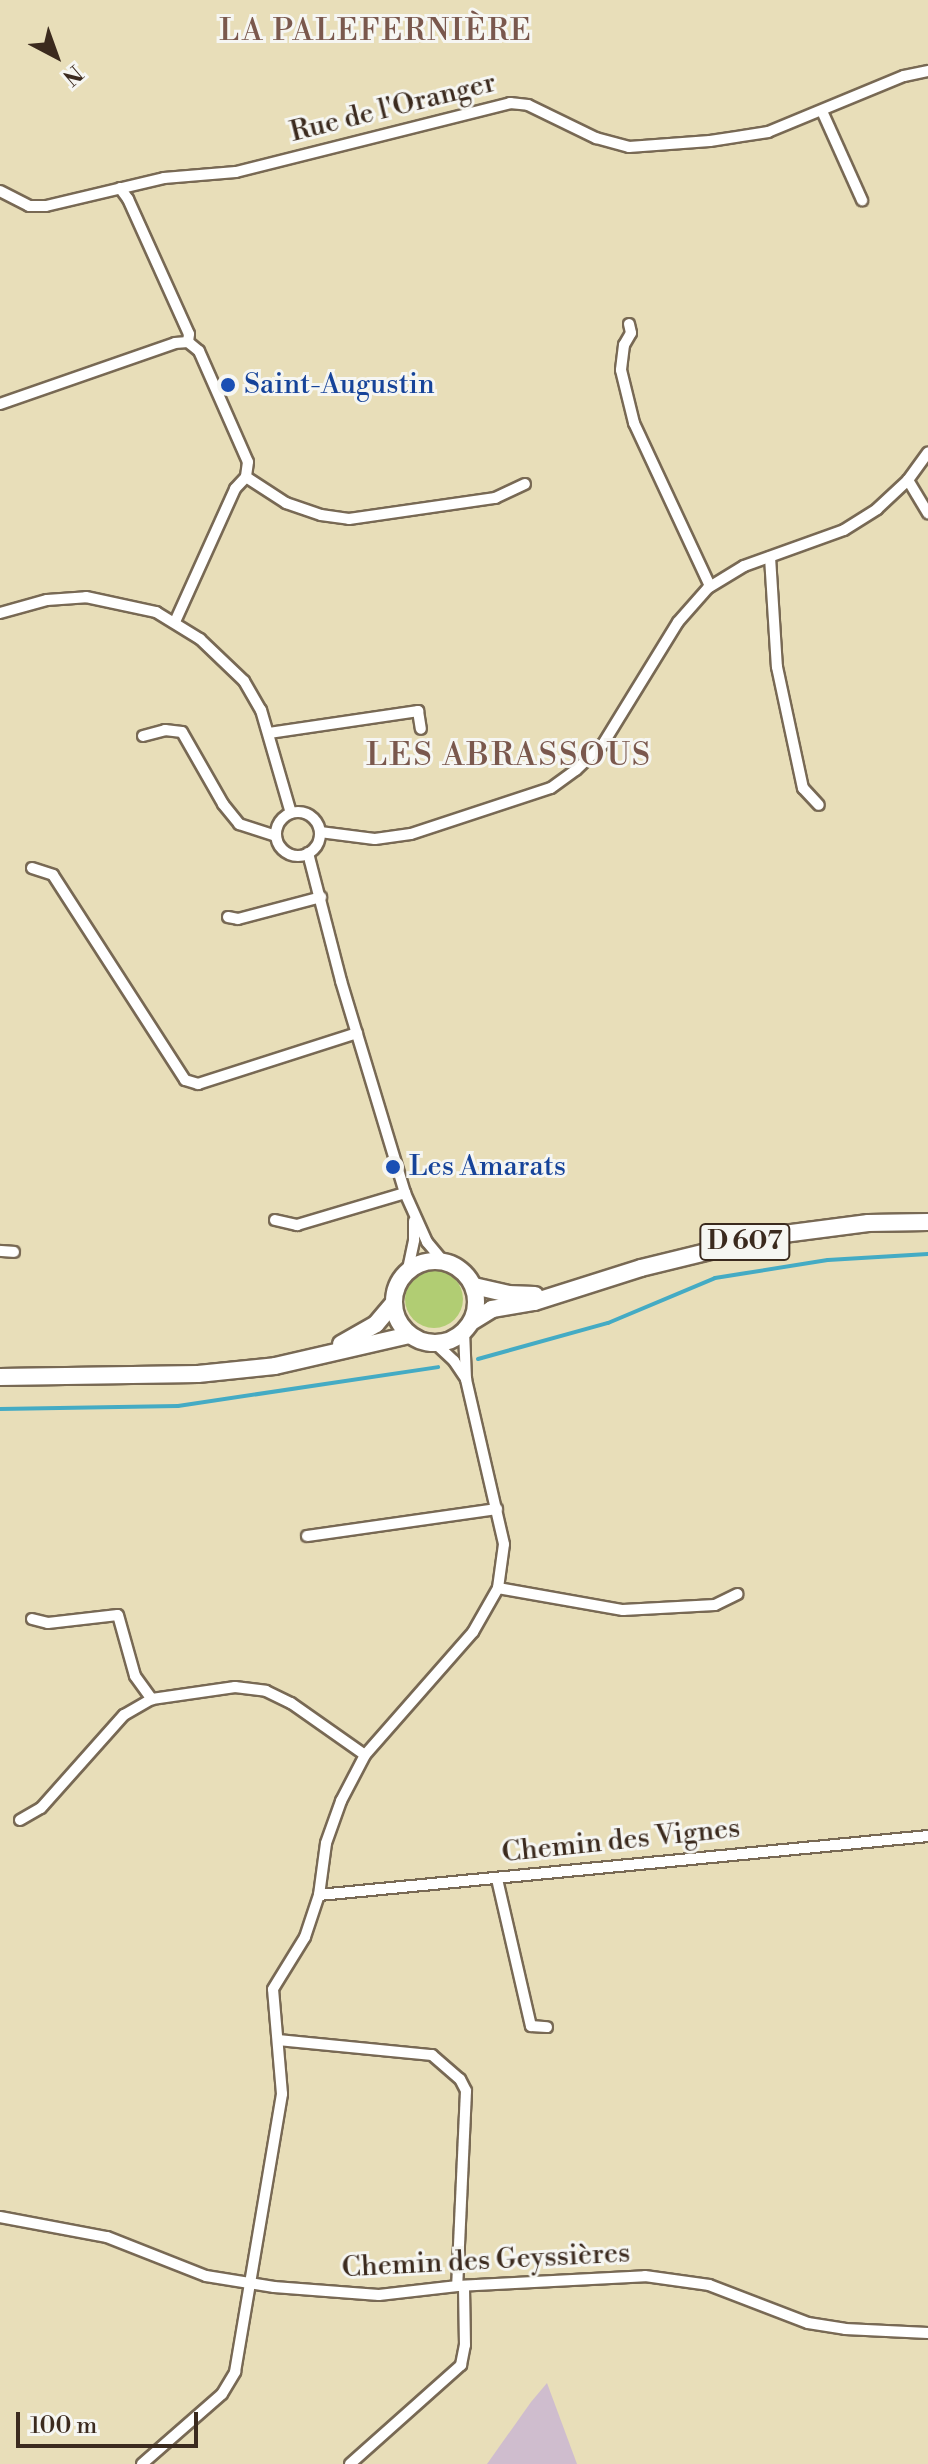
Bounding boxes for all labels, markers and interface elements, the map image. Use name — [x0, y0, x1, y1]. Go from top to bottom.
district label: LA PALEFERNIÈRE — [219, 13, 533, 49]
north arrow — [16, 16, 96, 96]
text: N — [57, 59, 87, 90]
street label: Rue de l'Oranger — [287, 66, 499, 150]
place label: Saint-Augustin — [244, 368, 435, 402]
marker: Saint-Augustin — [219, 376, 237, 394]
district label: LES ABRASSOUS — [366, 736, 652, 774]
place label: Les Amarats — [409, 1150, 566, 1184]
marker: Les Amarats — [384, 1158, 402, 1176]
road number: D 607 — [699, 1220, 791, 1264]
street label: Chemin des Vignes — [500, 1812, 742, 1870]
street label: Chemin des Geyssières — [341, 2237, 631, 2285]
scale bar — [20, 2396, 202, 2446]
text: 100 m — [30, 2411, 97, 2441]

